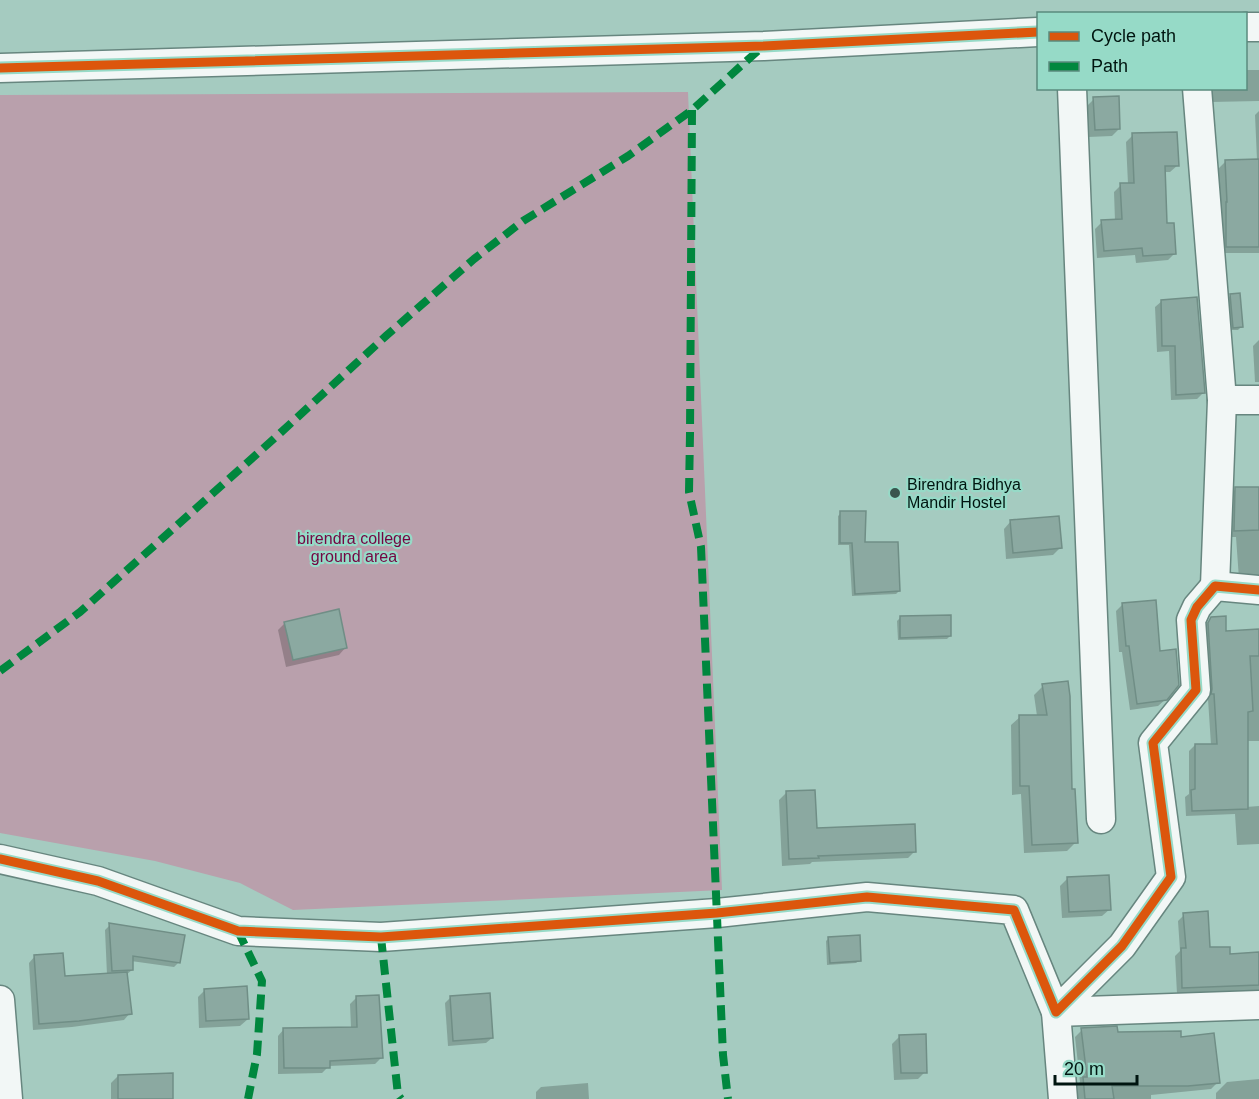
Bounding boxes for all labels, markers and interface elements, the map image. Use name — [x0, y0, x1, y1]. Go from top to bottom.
legend — [1037, 12, 1247, 90]
text: Cycle path — [1091, 26, 1176, 46]
text: Path — [1091, 56, 1128, 76]
place label: Birendra Bidhya Mandir Hostel — [907, 476, 1021, 511]
marker: Birendra Bidhya Mandir Hostel — [888, 486, 902, 500]
park label: birendra college ground area — [297, 530, 411, 565]
scale bar — [1055, 1048, 1138, 1086]
text: 20 m — [1064, 1059, 1104, 1079]

